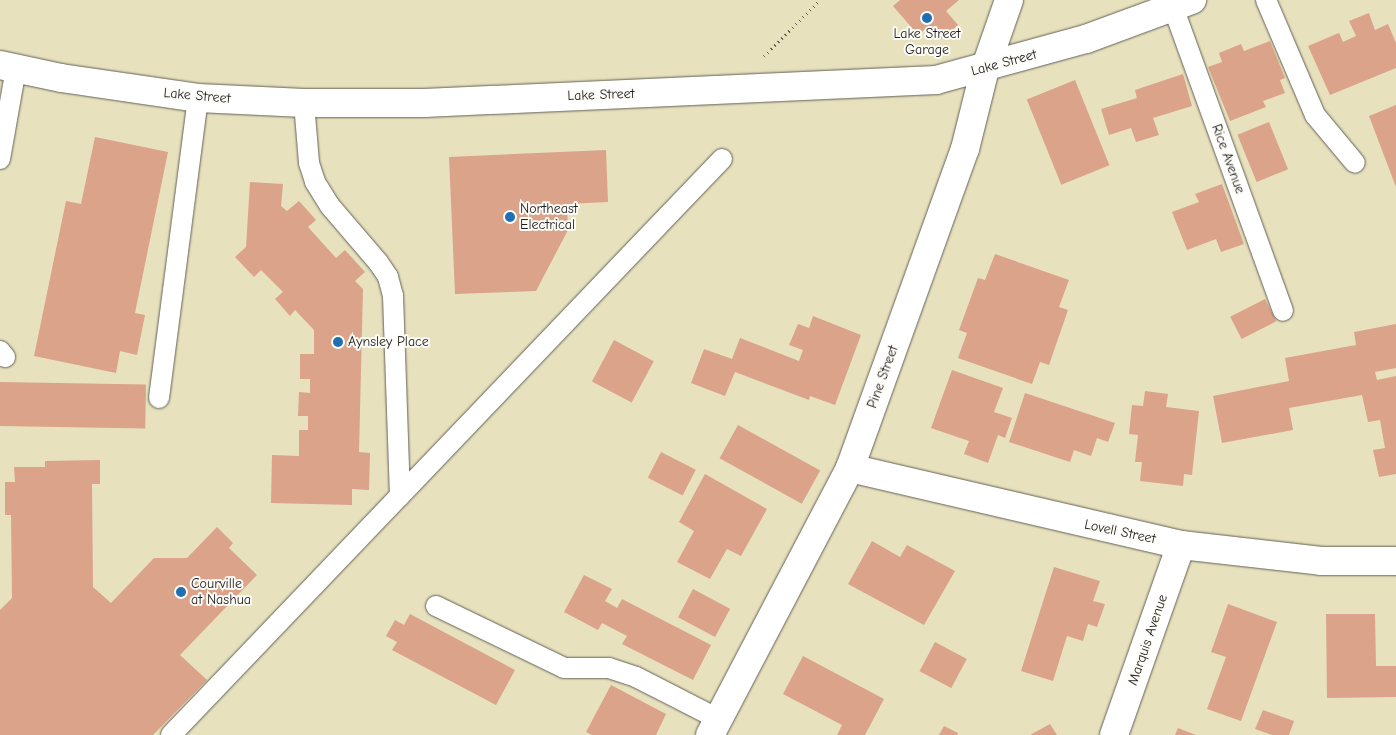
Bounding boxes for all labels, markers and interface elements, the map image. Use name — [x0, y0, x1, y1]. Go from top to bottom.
marker: Lake Street Garage — [921, 12, 933, 24]
place label: Lake Street Garage — [893, 26, 961, 58]
street label: Lake Street — [969, 46, 1039, 80]
street label: Lake Street — [163, 85, 231, 107]
street label: Lake Street — [567, 85, 635, 105]
street label: Rice Avenue — [1208, 122, 1248, 196]
place label: Northeast Electrical — [520, 201, 578, 233]
marker: Northeast Electrical — [504, 211, 516, 223]
place label: Aynsley Place — [348, 334, 429, 350]
marker: Aynsley Place — [332, 336, 344, 348]
street label: Pine Street — [864, 343, 902, 411]
street label: Lovell Street — [1083, 516, 1157, 548]
place label: Courville at Nashua — [191, 576, 251, 608]
marker: Courville at Nashua — [175, 586, 187, 598]
street label: Marquis Avenue — [1125, 592, 1171, 688]

